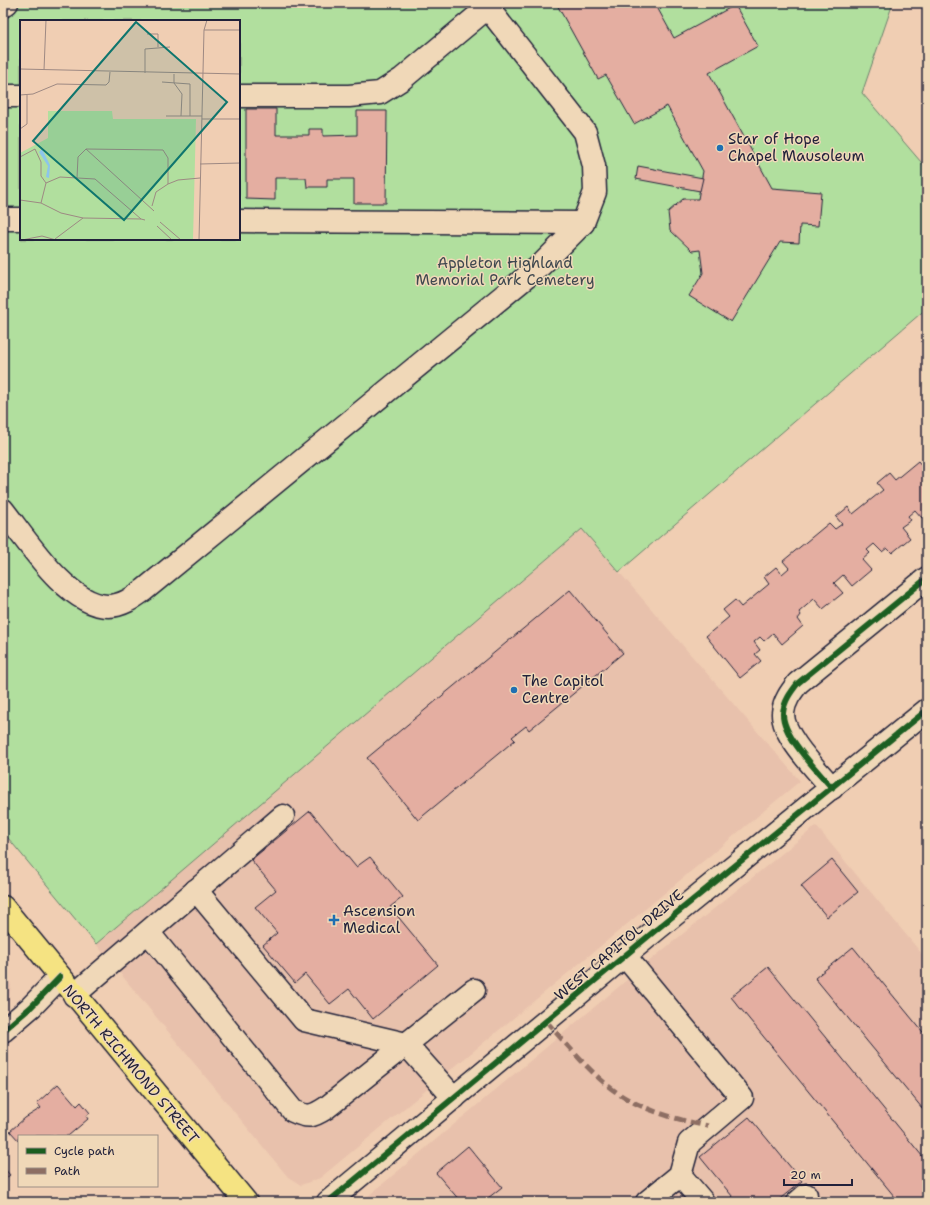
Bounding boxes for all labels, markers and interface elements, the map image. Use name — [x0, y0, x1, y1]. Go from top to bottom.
inset map — [20, 20, 240, 240]
place label: Star of Hope Chapel Mausoleum — [728, 129, 865, 166]
marker: Star of Hope Chapel Mausoleum — [715, 143, 725, 153]
park label: Appleton Highland Memorial Park Cemetery — [415, 253, 595, 290]
place label: The Capitol Centre — [522, 671, 604, 708]
marker: The Capitol Centre — [509, 685, 519, 695]
street label: WEST CAPITOL DRIVE — [550, 885, 688, 1005]
place label: Ascension Medical — [343, 901, 415, 938]
marker: Ascension Medical — [328, 914, 340, 926]
street label: NORTH RICHMOND STREET — [58, 980, 204, 1148]
legend — [18, 1135, 158, 1187]
text: Cycle path — [54, 1143, 115, 1159]
scale bar — [784, 1161, 852, 1187]
text: Path — [54, 1163, 80, 1179]
text: 20 m — [790, 1167, 821, 1183]

